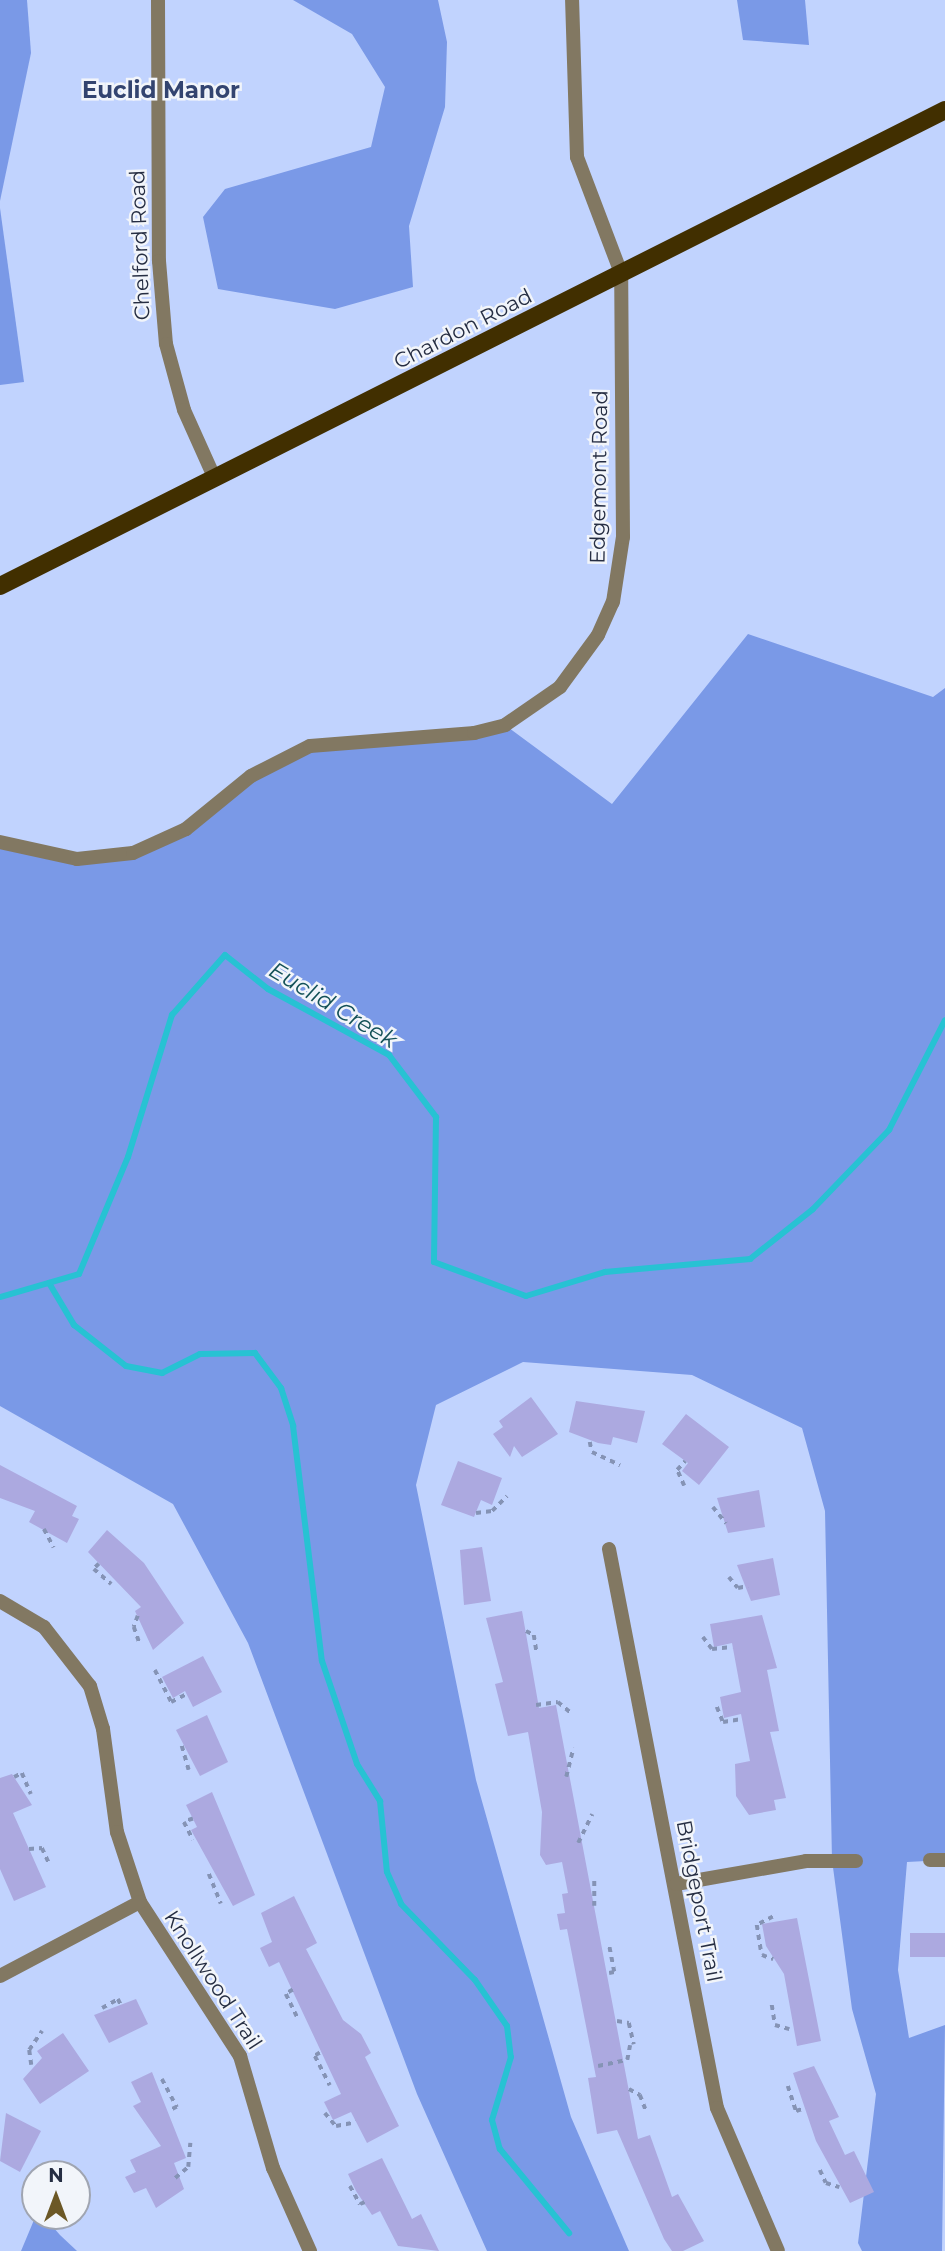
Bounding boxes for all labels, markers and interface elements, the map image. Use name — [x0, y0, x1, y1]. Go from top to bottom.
district label: Euclid Manor — [82, 76, 240, 104]
street label: Chelford Road — [125, 169, 155, 321]
street label: Chardon Road — [390, 283, 536, 375]
street label: Edgemont Road — [585, 390, 613, 564]
water label: Euclid Creek — [264, 956, 402, 1054]
street label: Bridgeport Trail — [671, 1818, 727, 1984]
street label: Knollwood Trail — [159, 1906, 267, 2054]
north arrow — [21, 2160, 91, 2230]
text: N — [48, 2164, 64, 2187]

